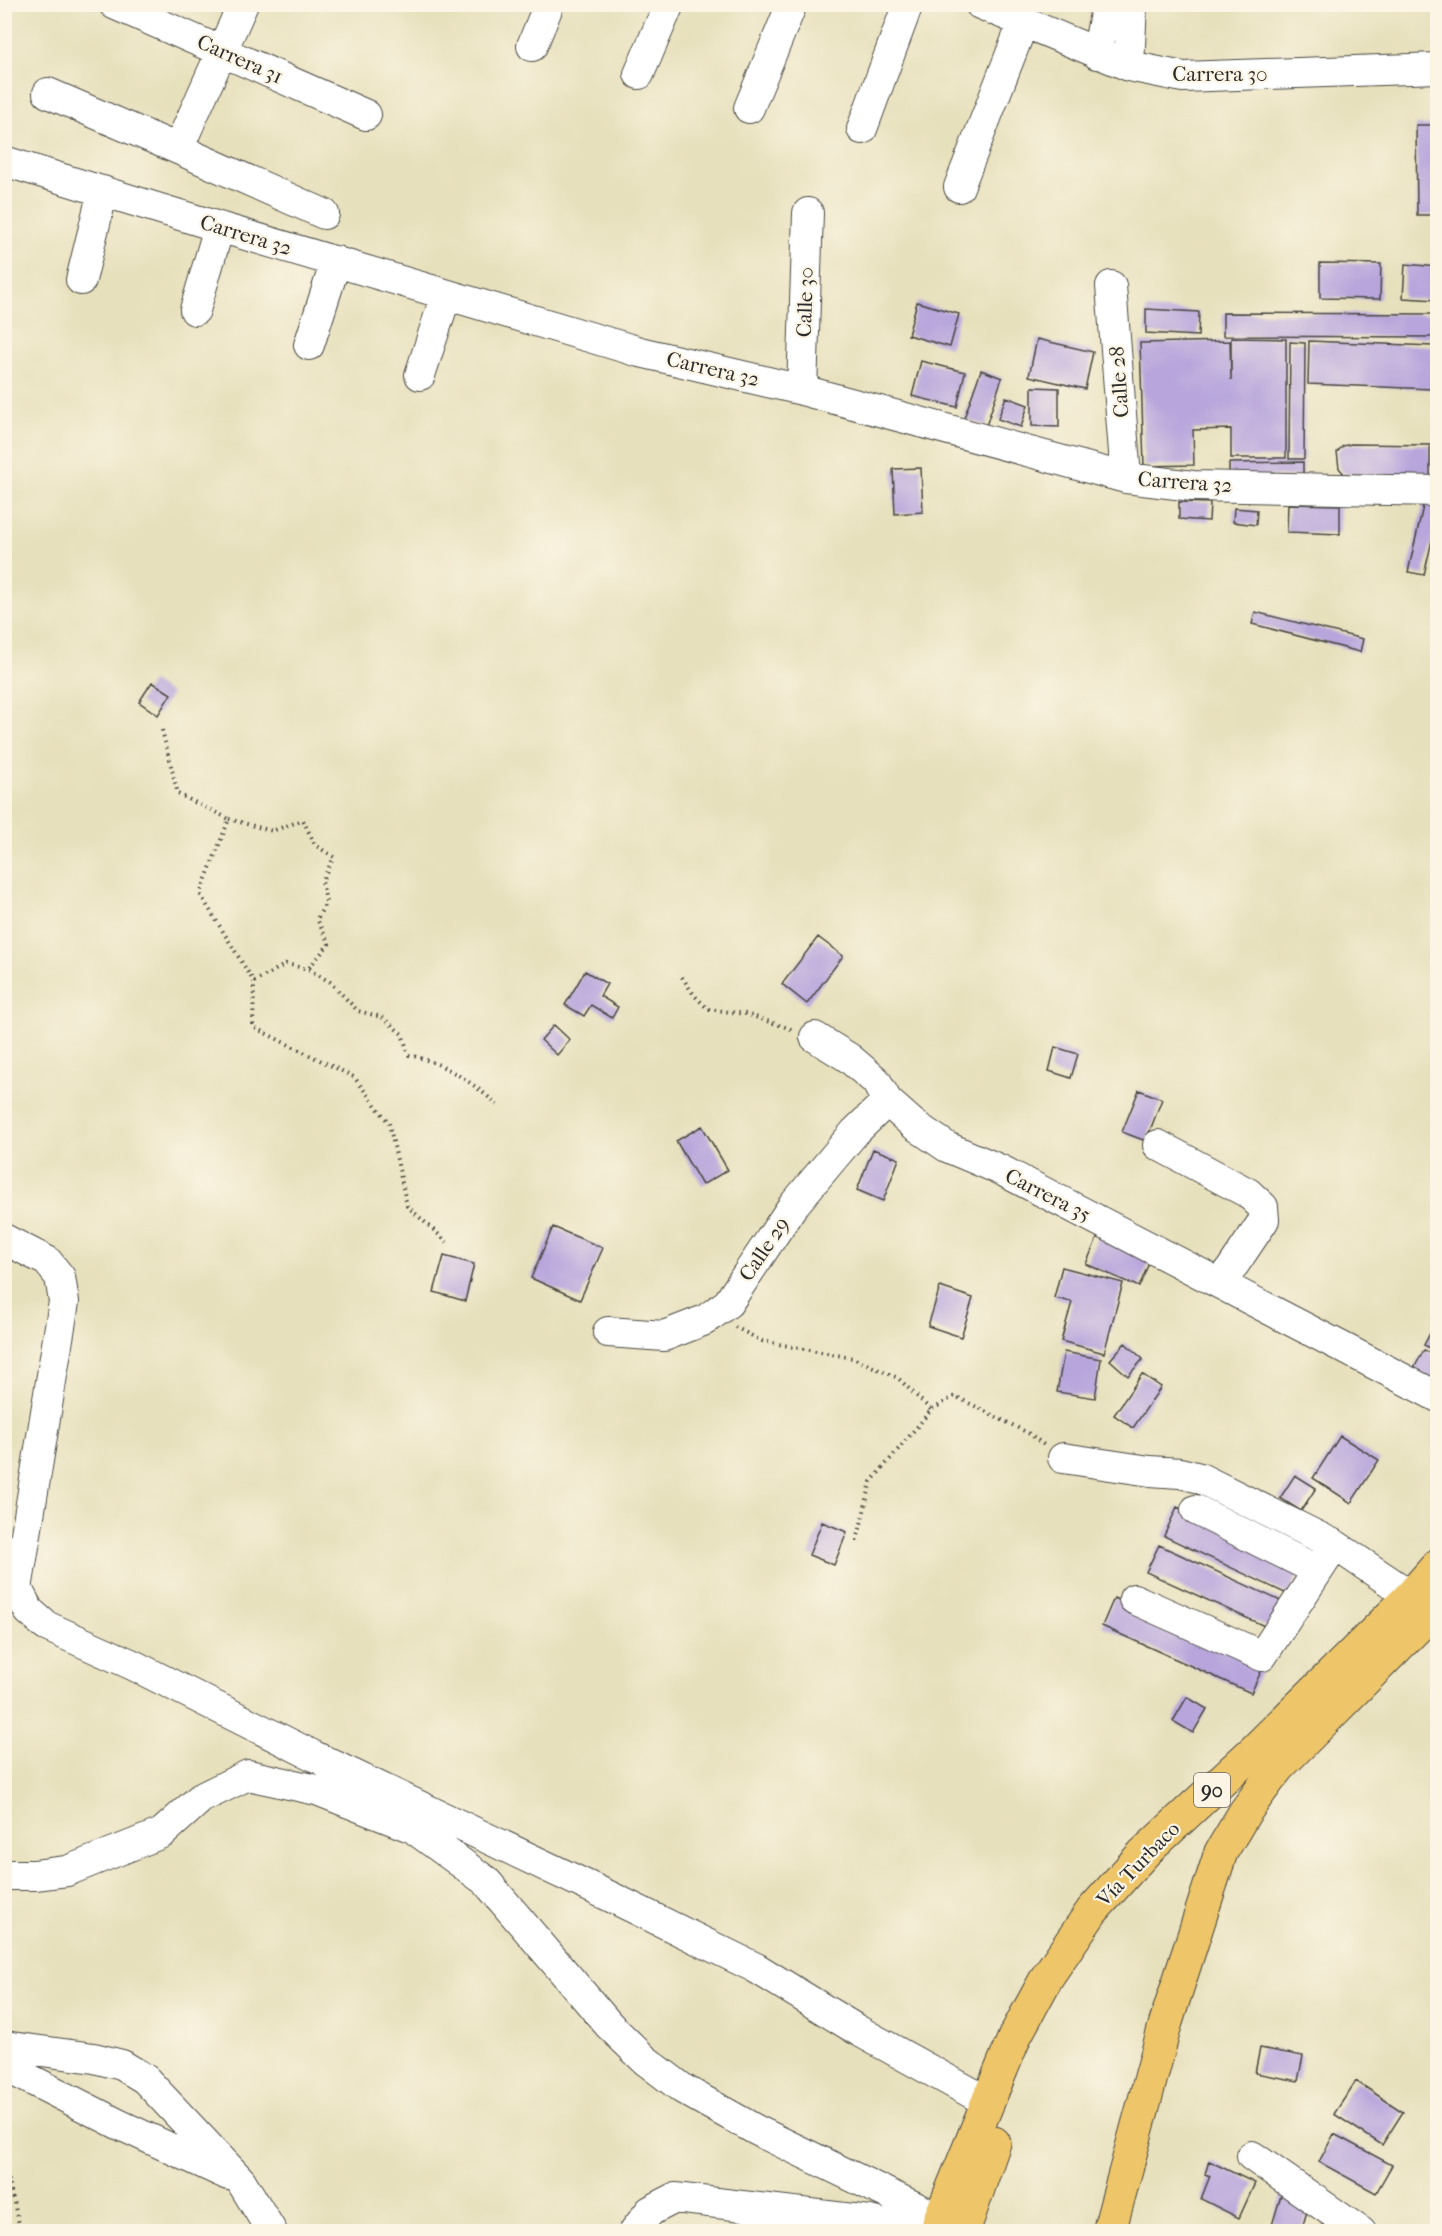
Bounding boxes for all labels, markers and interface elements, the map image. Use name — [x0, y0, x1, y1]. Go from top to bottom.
street label: Carrera 31 — [193, 29, 287, 89]
street label: Carrera 30 — [1172, 62, 1268, 86]
street label: Carrera 32 — [197, 210, 295, 260]
street label: Calle 30 — [792, 266, 818, 338]
street label: Calle 28 — [1105, 345, 1133, 419]
street label: Carrera 32 — [664, 347, 762, 391]
street label: Carrera 32 — [1137, 467, 1233, 497]
street label: Carrera 35 — [1001, 1163, 1095, 1227]
street label: Calle 29 — [734, 1212, 794, 1286]
road number: 90 — [1194, 1773, 1230, 1807]
street label: Vía Turbaco — [1091, 1817, 1184, 1912]

